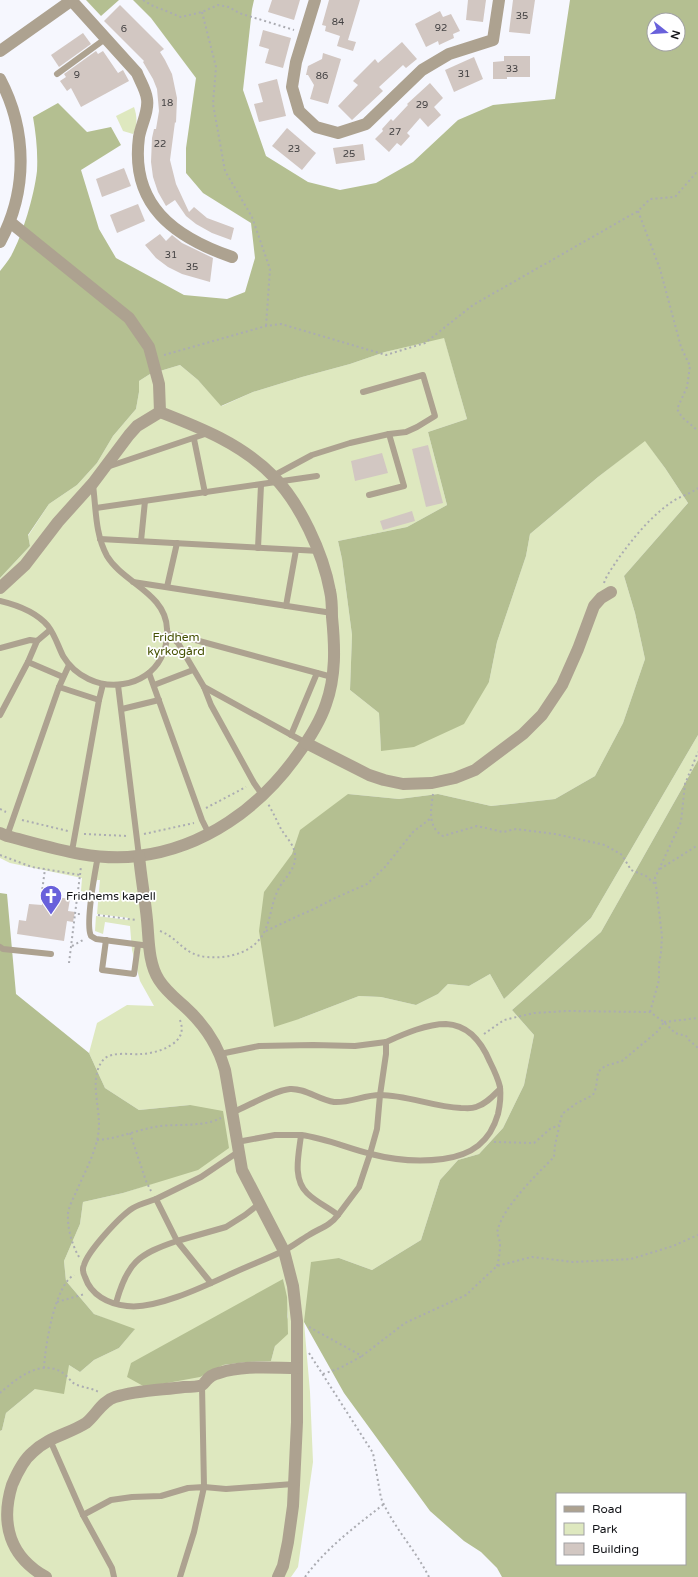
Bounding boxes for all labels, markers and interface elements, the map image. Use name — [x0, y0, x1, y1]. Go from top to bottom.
house number: 35 — [516, 10, 528, 22]
north arrow — [646, 12, 686, 52]
house number: 84 — [332, 16, 344, 28]
house number: 92 — [435, 22, 447, 34]
house number: 6 — [121, 23, 127, 35]
text: N — [668, 29, 683, 41]
house number: 33 — [506, 63, 518, 75]
house number: 31 — [458, 68, 470, 80]
house number: 9 — [74, 69, 80, 81]
house number: 86 — [316, 70, 328, 82]
house number: 18 — [161, 97, 173, 109]
house number: 29 — [416, 99, 428, 111]
house number: 27 — [389, 126, 401, 138]
house number: 22 — [154, 138, 166, 150]
house number: 23 — [288, 143, 300, 155]
house number: 25 — [343, 148, 355, 160]
house number: 31 — [165, 249, 177, 261]
house number: 35 — [186, 261, 198, 273]
park label: Fridhem kyrkogård — [147, 630, 205, 658]
church icon: Fridhems kapell — [38, 883, 64, 916]
place label: Fridhems kapell — [66, 889, 156, 903]
legend — [556, 1493, 686, 1565]
text: Road — [592, 1502, 622, 1516]
text: Park — [592, 1522, 618, 1536]
text: Building — [592, 1542, 639, 1556]

